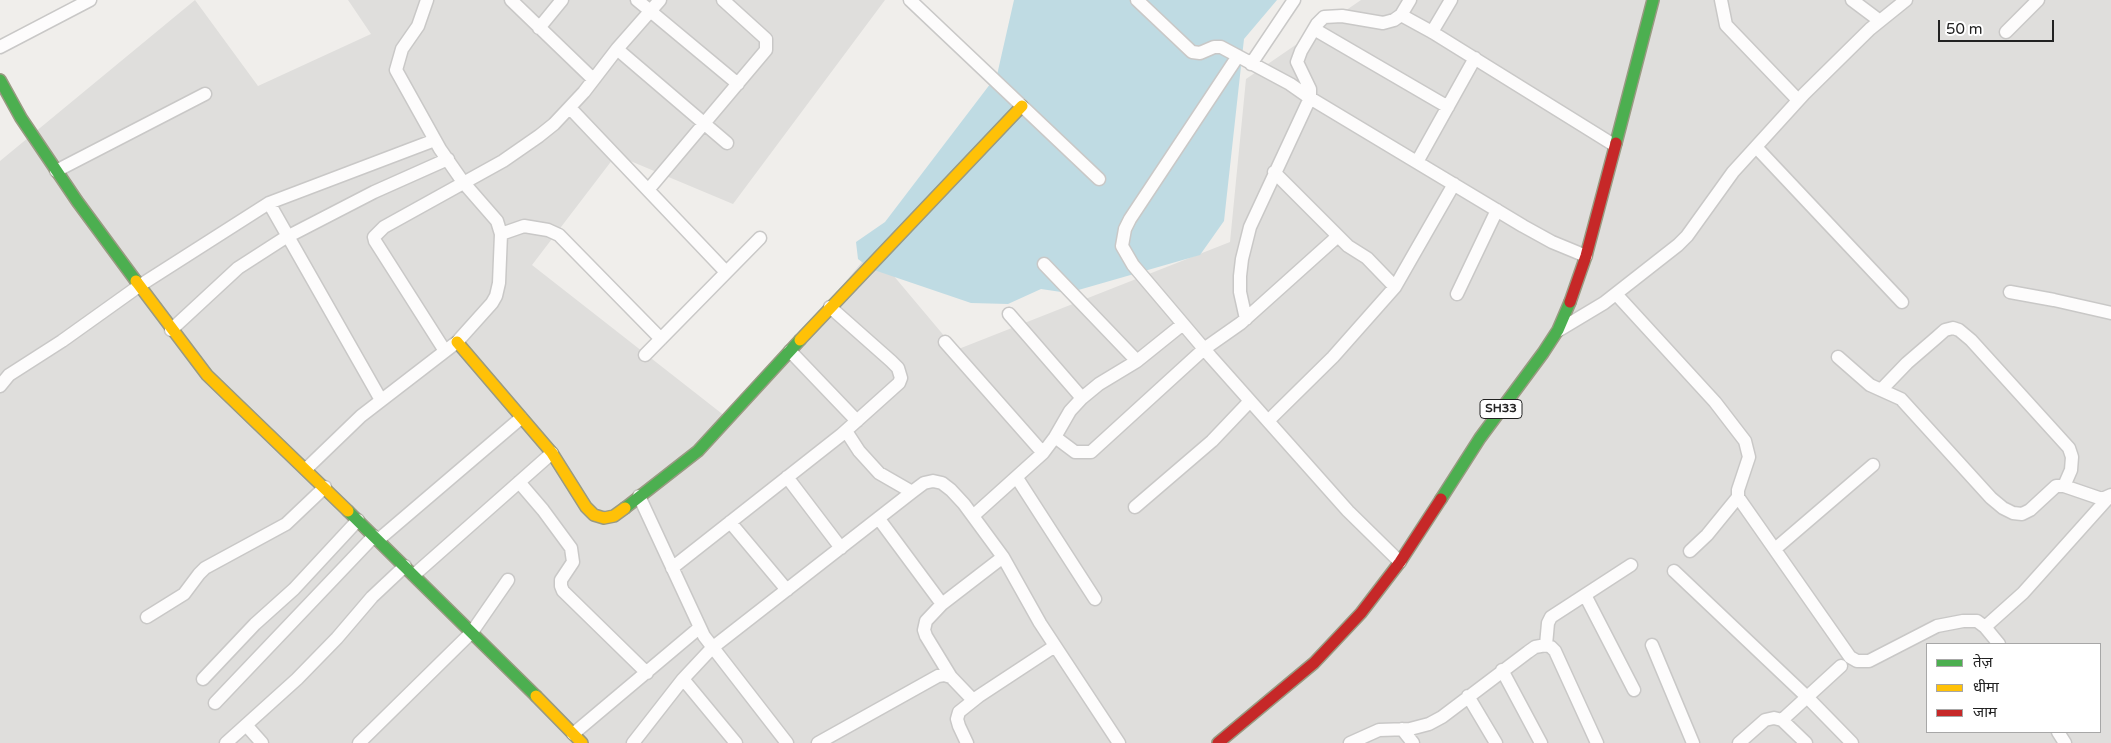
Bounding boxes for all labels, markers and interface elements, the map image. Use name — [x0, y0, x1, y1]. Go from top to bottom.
scale bar — [1941, 10, 2057, 42]
text: 50 m — [1946, 20, 1983, 38]
road number: SH33 — [1480, 399, 1522, 418]
legend — [1926, 643, 2101, 733]
text: तेज़ — [1973, 653, 1993, 671]
text: धीमा — [1973, 678, 1999, 696]
text: जाम — [1973, 703, 1997, 721]

